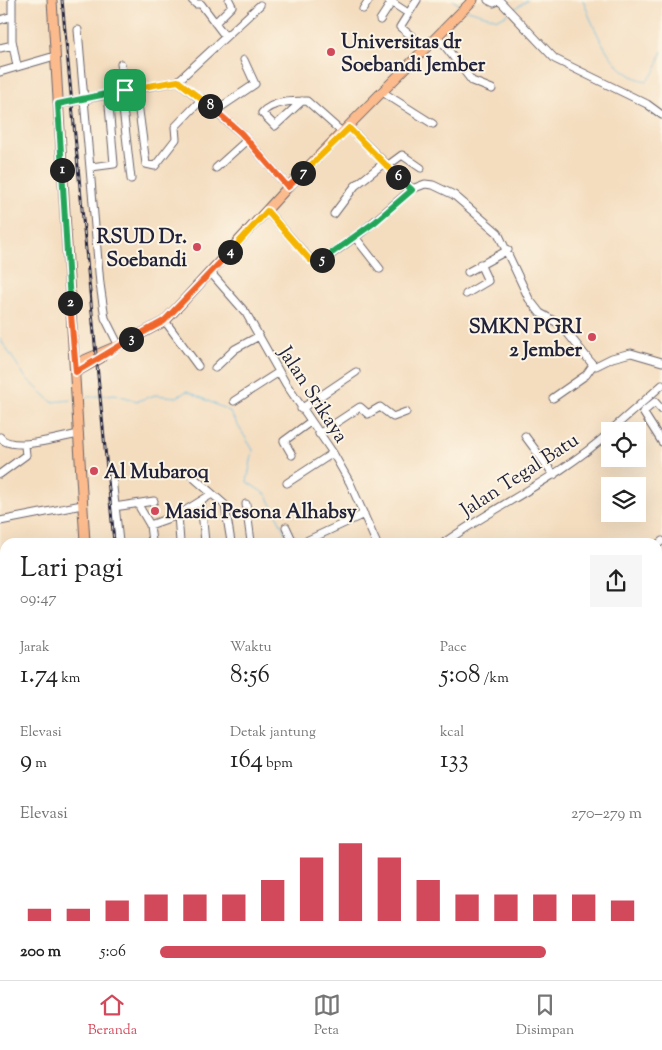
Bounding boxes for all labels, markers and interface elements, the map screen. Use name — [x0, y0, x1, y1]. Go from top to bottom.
place label: Universitas dr Soebandi Jember — [341, 29, 486, 81]
marker: Universitas dr Soebandi Jember — [325, 46, 337, 58]
pin — [104, 69, 146, 111]
icon: arrive — [111, 76, 139, 104]
pin: 8 — [198, 94, 222, 118]
text: 8 — [207, 96, 214, 116]
pin: 1 — [50, 158, 74, 182]
text: 1 — [60, 160, 65, 180]
pin: 7 — [290, 160, 316, 186]
text: 7 — [300, 163, 307, 183]
pin: 6 — [386, 164, 410, 190]
text: 6 — [395, 167, 402, 187]
place label: RSUD Dr. Soebandi — [96, 224, 187, 276]
pin: 4 — [218, 240, 242, 264]
marker: RSUD Dr. Soebandi — [191, 241, 203, 253]
text: 4 — [227, 242, 234, 262]
pin: 5 — [310, 248, 334, 272]
text: 5 — [320, 250, 325, 270]
pin: 2 — [58, 290, 82, 316]
text: 2 — [67, 293, 74, 313]
place label: SMKN PGRI 2 Jember — [469, 314, 582, 366]
pin: 3 — [118, 326, 144, 352]
text: 3 — [129, 329, 134, 349]
marker: SMKN PGRI 2 Jember — [586, 331, 598, 343]
street label: Jalan Srikaya — [269, 340, 354, 449]
map controls — [601, 422, 646, 522]
button: locate — [601, 422, 646, 467]
street label: Jalan Tegal Batu — [454, 427, 586, 526]
place label: Al Mubaroq — [104, 459, 210, 488]
marker: Al Mubaroq — [88, 465, 100, 477]
button: layers — [601, 477, 646, 522]
place label: Masid Pesona Alhabsy — [165, 499, 357, 528]
marker: Masid Pesona Alhabsy — [149, 505, 161, 517]
text: Lari pagi — [20, 549, 124, 589]
button: share — [590, 555, 642, 607]
text: 09:47 — [20, 588, 56, 611]
text: Jarak — [20, 638, 50, 658]
text: Waktu — [230, 638, 272, 658]
text: Pace — [440, 638, 467, 658]
text: 1.74 — [20, 658, 58, 694]
text: 8:56 — [230, 658, 270, 694]
text: 5:08 — [440, 658, 481, 694]
text: km — [58, 669, 80, 689]
text: /km — [481, 669, 509, 689]
text: Elevasi — [20, 723, 62, 743]
text: Detak jantung — [230, 723, 316, 743]
text: kcal — [440, 723, 464, 743]
text: 9 — [20, 743, 32, 779]
text: 164 — [230, 743, 263, 779]
text: 133 — [440, 743, 469, 779]
text: m — [32, 754, 47, 774]
text: bpm — [263, 754, 293, 774]
text: Elevasi — [20, 803, 68, 826]
text: 270–279 m — [571, 803, 642, 826]
text: 200 m — [20, 941, 61, 964]
text: 5:06 — [100, 941, 126, 964]
tab: Beranda — [88, 991, 137, 1041]
tab: Peta — [313, 991, 341, 1041]
tab: Disimpan — [516, 991, 574, 1041]

